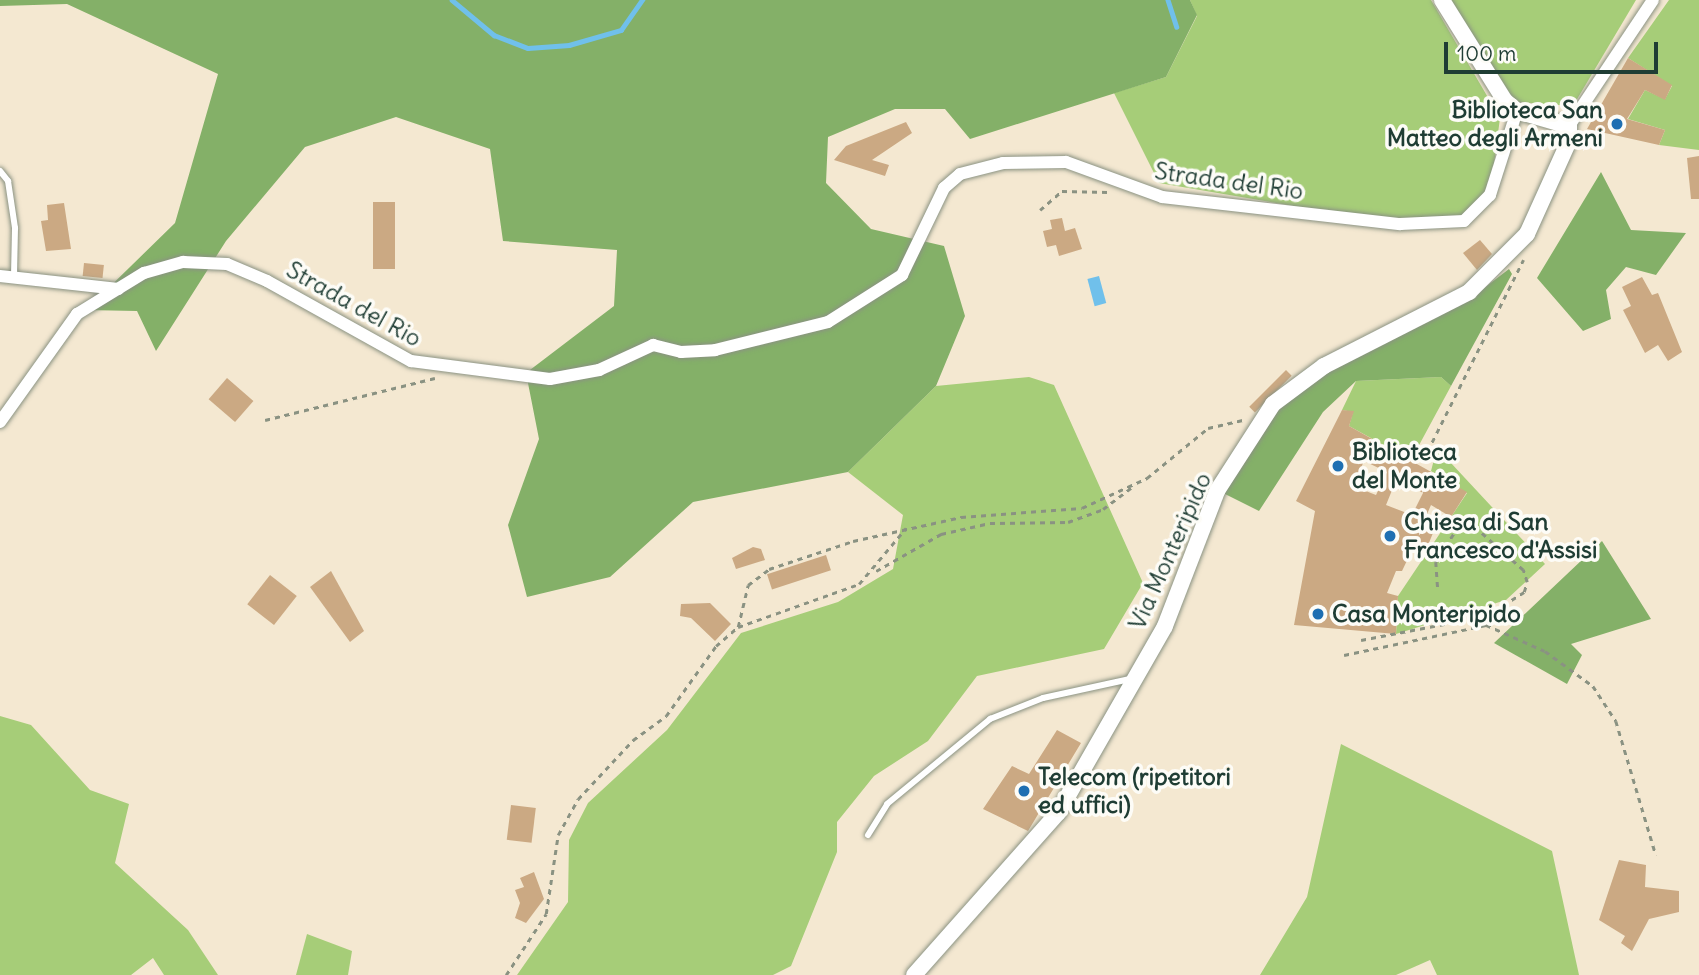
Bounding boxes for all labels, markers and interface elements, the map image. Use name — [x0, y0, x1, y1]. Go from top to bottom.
scale bar — [1447, 28, 1660, 72]
text: 100 m — [1457, 40, 1516, 67]
place label: Biblioteca San Matteo degli Armeni — [1387, 96, 1603, 152]
marker: Biblioteca San Matteo degli Armeni — [1609, 116, 1625, 132]
street label: Strada del Rio — [1153, 156, 1305, 206]
street label: Strada del Rio — [281, 255, 427, 353]
place label: Biblioteca del Monte — [1352, 438, 1457, 494]
marker: Biblioteca del Monte — [1330, 458, 1346, 474]
street label: Via Monteripido — [1123, 468, 1217, 634]
place label: Chiesa di San Francesco d'Assisi — [1404, 508, 1597, 564]
marker: Chiesa di San Francesco d'Assisi — [1382, 528, 1398, 544]
place label: Casa Monteripido — [1332, 600, 1521, 628]
marker: Casa Monteripido — [1310, 606, 1326, 622]
place label: Telecom (ripetitori ed uffici) — [1038, 763, 1231, 819]
marker: Telecom (ripetitori ed uffici) — [1016, 783, 1032, 799]

